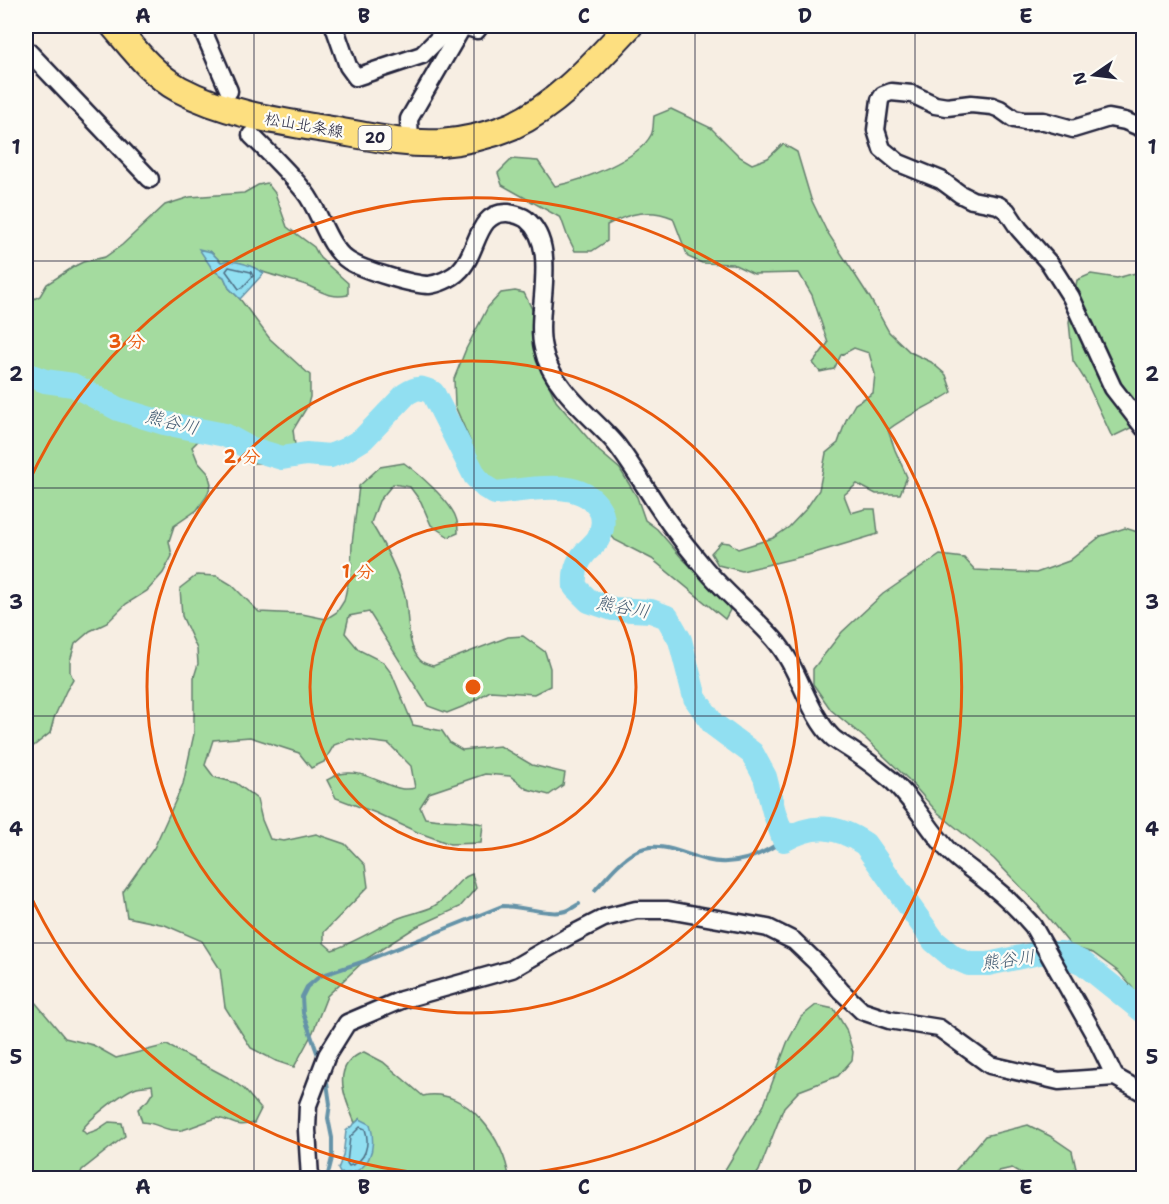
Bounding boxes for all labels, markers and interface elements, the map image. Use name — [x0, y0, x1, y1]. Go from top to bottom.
text: A — [135, 3, 151, 29]
text: B — [358, 3, 370, 29]
text: C — [578, 3, 590, 29]
text: D — [798, 3, 812, 29]
text: E — [1019, 3, 1033, 29]
north arrow — [1064, 45, 1124, 105]
text: N — [1068, 70, 1092, 87]
street label: 松山北条線 — [263, 108, 345, 142]
road number: 20 — [358, 126, 392, 150]
text: 1 — [11, 134, 21, 160]
text: 1 — [1147, 134, 1157, 160]
text: 3 分 — [109, 330, 145, 354]
text: 2 — [9, 361, 23, 387]
text: 2 — [1145, 361, 1159, 387]
water label: 熊谷川 — [143, 404, 201, 440]
text: 2 分 — [224, 445, 260, 469]
text: 1 分 — [342, 560, 374, 584]
text: 3 — [9, 589, 23, 615]
text: 3 — [1145, 589, 1159, 615]
water label: 熊谷川 — [594, 590, 652, 624]
centre of rings — [463, 677, 483, 697]
text: 4 — [9, 816, 23, 842]
text: 4 — [1145, 816, 1159, 842]
water label: 熊谷川 — [980, 945, 1036, 975]
text: 5 — [10, 1044, 22, 1070]
text: 5 — [1146, 1044, 1158, 1070]
text: A — [135, 1174, 151, 1200]
text: B — [358, 1174, 370, 1200]
text: C — [578, 1174, 590, 1200]
text: D — [798, 1174, 812, 1200]
text: E — [1019, 1174, 1033, 1200]

